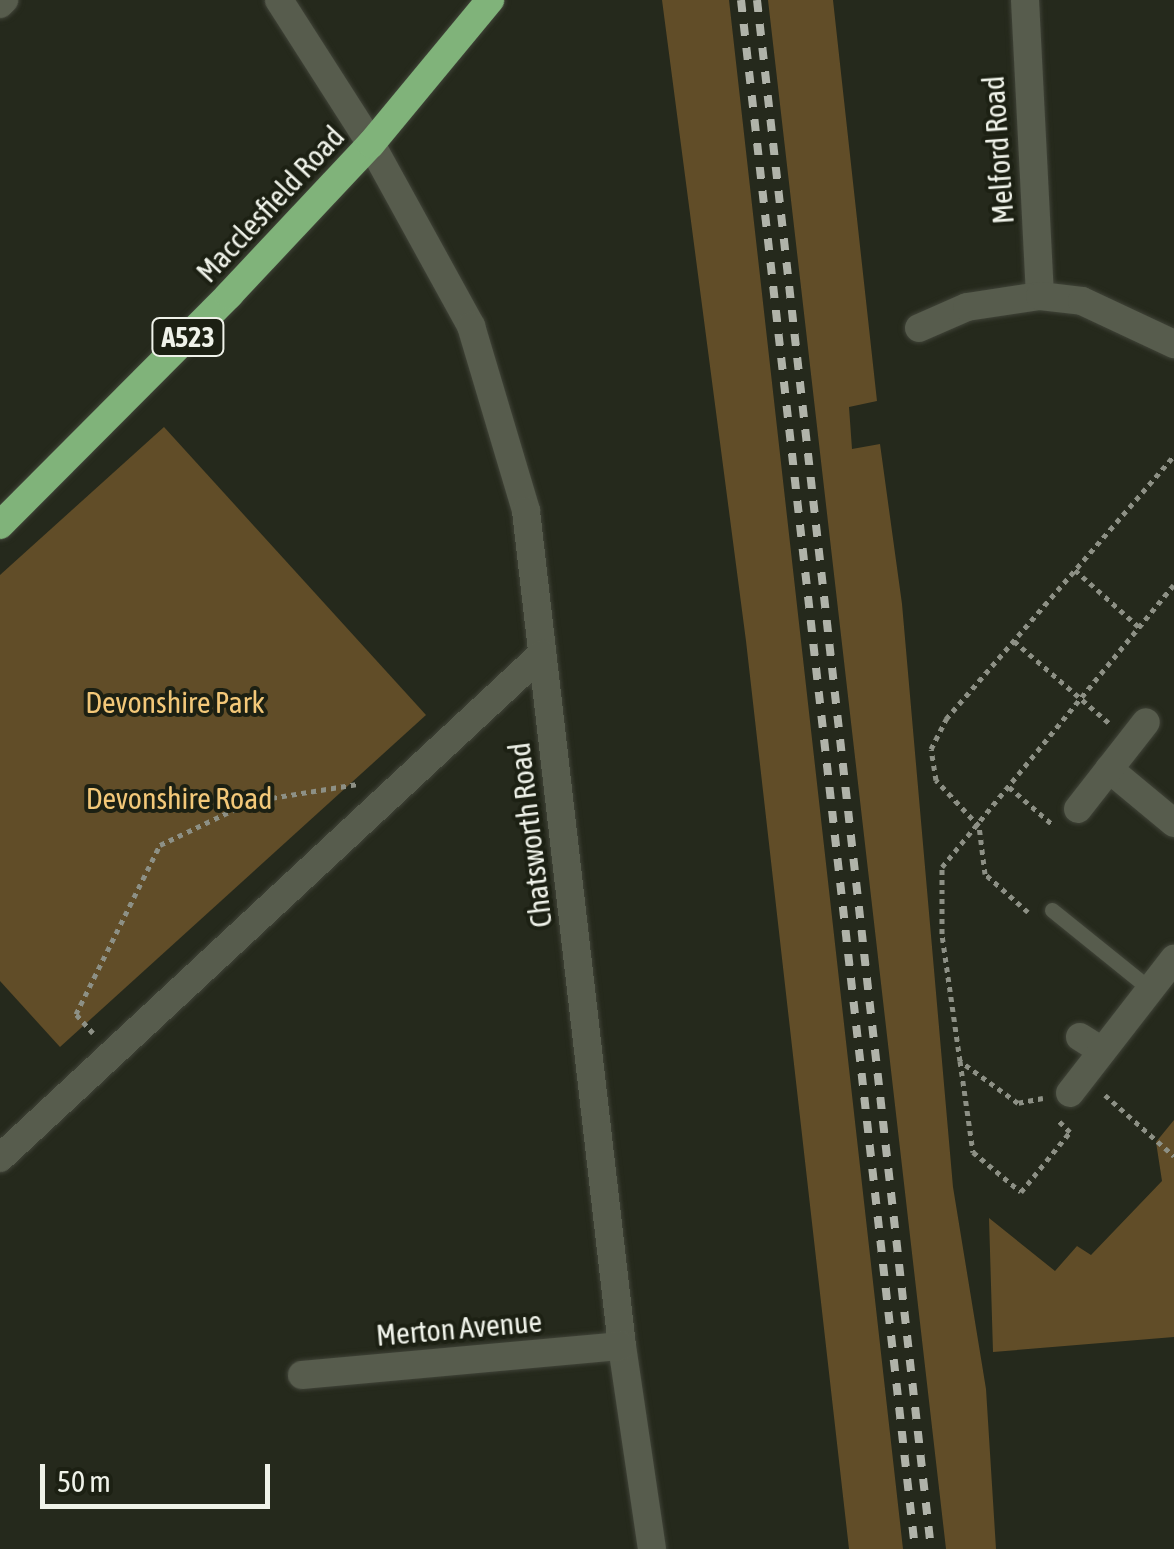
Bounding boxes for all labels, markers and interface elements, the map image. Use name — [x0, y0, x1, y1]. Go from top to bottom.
street label: Melford Road — [975, 75, 1021, 225]
street label: Macclesfield Road — [189, 119, 351, 289]
road number: A523 — [150, 314, 226, 360]
park label: Devonshire Park — [85, 684, 265, 720]
street label: Chatsworth Road — [501, 740, 559, 930]
park label: Devonshire Road — [86, 780, 272, 816]
street label: Merton Avenue — [375, 1303, 543, 1353]
scale bar — [45, 1444, 275, 1506]
text: 50 m — [57, 1464, 111, 1498]

